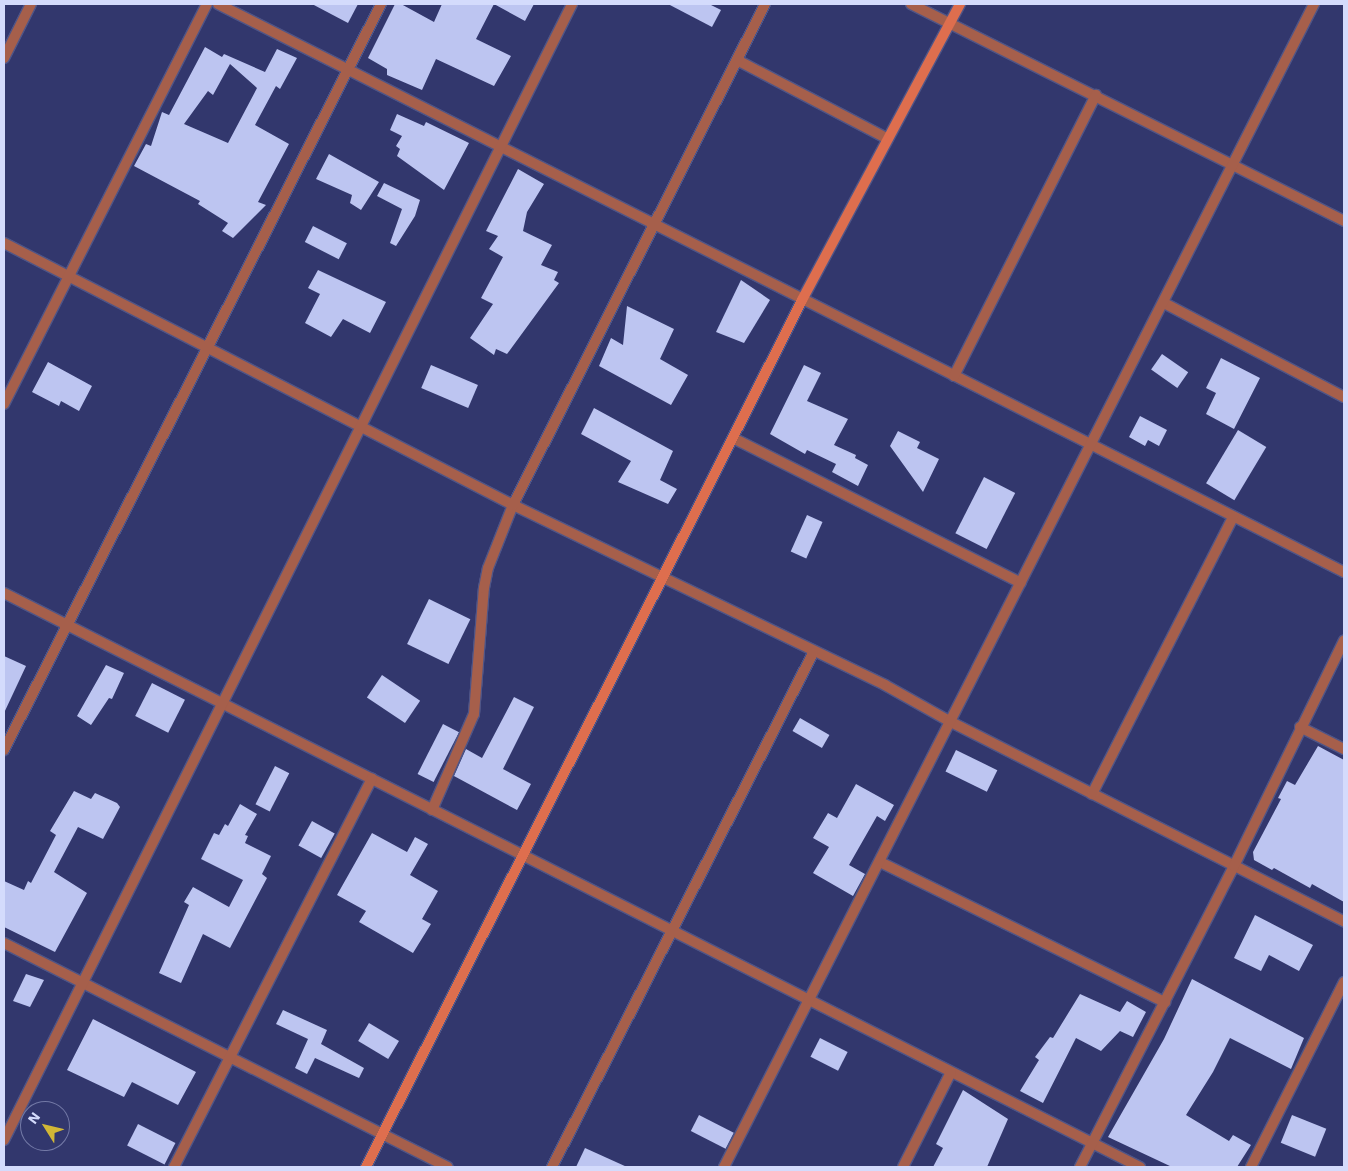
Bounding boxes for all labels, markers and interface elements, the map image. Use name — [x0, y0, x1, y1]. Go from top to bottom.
north arrow — [20, 1101, 70, 1151]
text: N — [24, 1109, 43, 1127]

